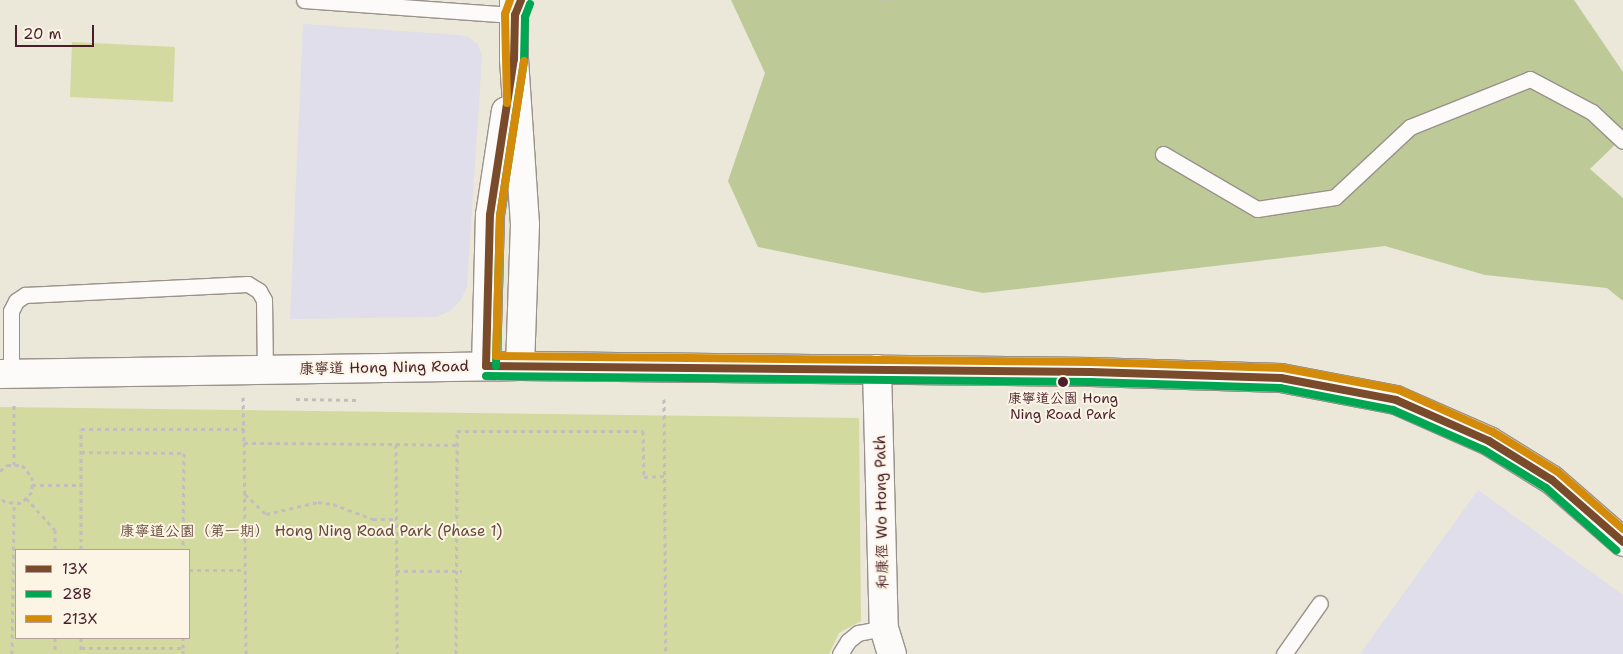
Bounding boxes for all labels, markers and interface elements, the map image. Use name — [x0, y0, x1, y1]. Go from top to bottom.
scale bar — [18, 15, 96, 47]
text: 20 m — [23, 24, 62, 44]
street label: 康寧道 Hong Ning Road — [299, 358, 469, 378]
marker: 康寧道公園 Hong Ning Road Park — [1058, 377, 1068, 387]
place label: 康寧道公園 Hong Ning Road Park — [1008, 390, 1118, 422]
street label: 和康徑 Wo Hong Path — [872, 435, 892, 589]
park label: 康寧道公園（第一期） Hong Ning Road Park (Phase 1) — [120, 523, 502, 541]
legend — [15, 549, 190, 639]
text: 13X — [62, 559, 88, 579]
text: 28B — [62, 584, 91, 604]
text: 213X — [62, 609, 97, 629]

